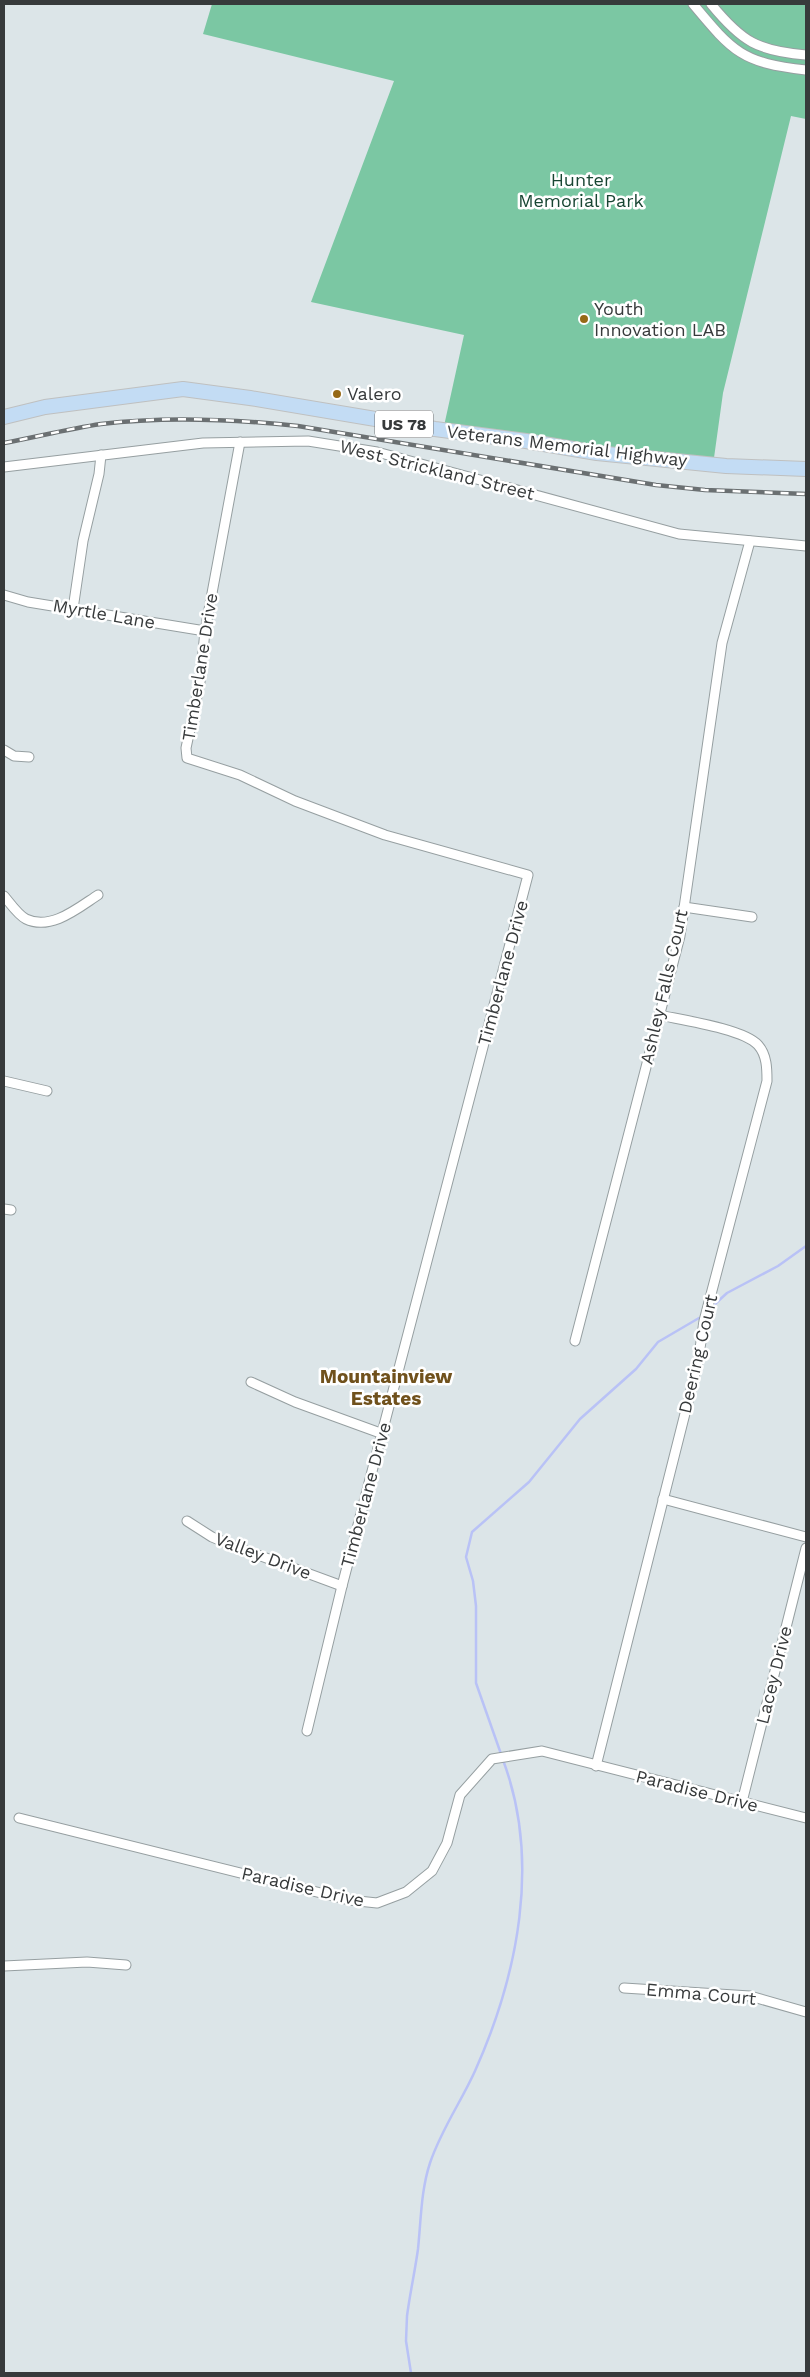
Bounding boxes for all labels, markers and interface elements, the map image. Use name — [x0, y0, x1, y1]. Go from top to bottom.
park label: Hunter Memorial Park — [518, 169, 644, 211]
place label: Youth Innovation LAB — [594, 298, 726, 340]
marker: Youth Innovation LAB — [578, 313, 590, 325]
place label: Valero — [347, 383, 402, 404]
marker: Valero — [331, 388, 343, 400]
road number: US 78 — [375, 410, 433, 438]
street label: Veterans Memorial Highway — [446, 420, 689, 471]
street label: West Strickland Street — [337, 435, 537, 504]
street label: Timberlane Drive — [177, 591, 222, 742]
street label: Myrtle Lane — [51, 594, 157, 633]
street label: Timberlane Drive — [473, 898, 532, 1048]
street label: Ashley Falls Court — [635, 907, 692, 1066]
street label: Deering Court — [674, 1292, 721, 1415]
district label: Mountainview Estates — [320, 1365, 452, 1410]
street label: Timberlane Drive — [336, 1420, 395, 1570]
street label: Valley Drive — [212, 1528, 314, 1584]
street label: Lacey Drive — [751, 1623, 796, 1726]
street label: Paradise Drive — [634, 1765, 760, 1816]
street label: Paradise Drive — [240, 1862, 367, 1911]
street label: Emma Court — [645, 1978, 757, 2009]

